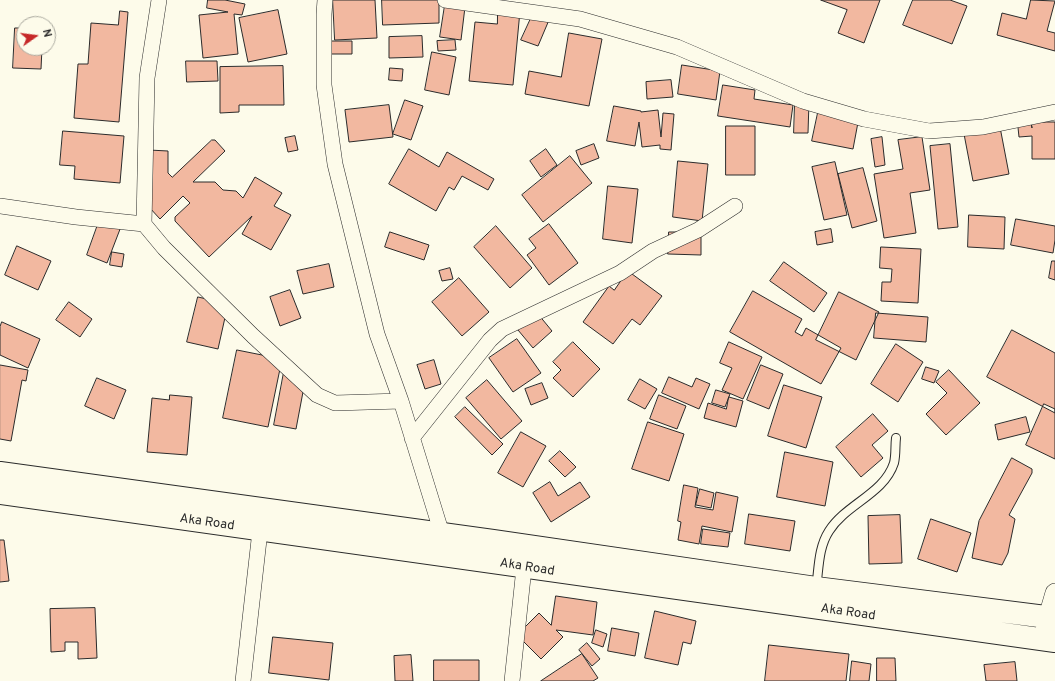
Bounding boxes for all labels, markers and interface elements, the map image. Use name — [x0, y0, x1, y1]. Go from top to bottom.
north arrow — [16, 16, 56, 56]
text: N — [39, 28, 54, 39]
street label: Aka Road — [178, 511, 236, 535]
street label: Aka Road — [498, 556, 556, 580]
street label: Aka Road — [819, 601, 877, 625]

